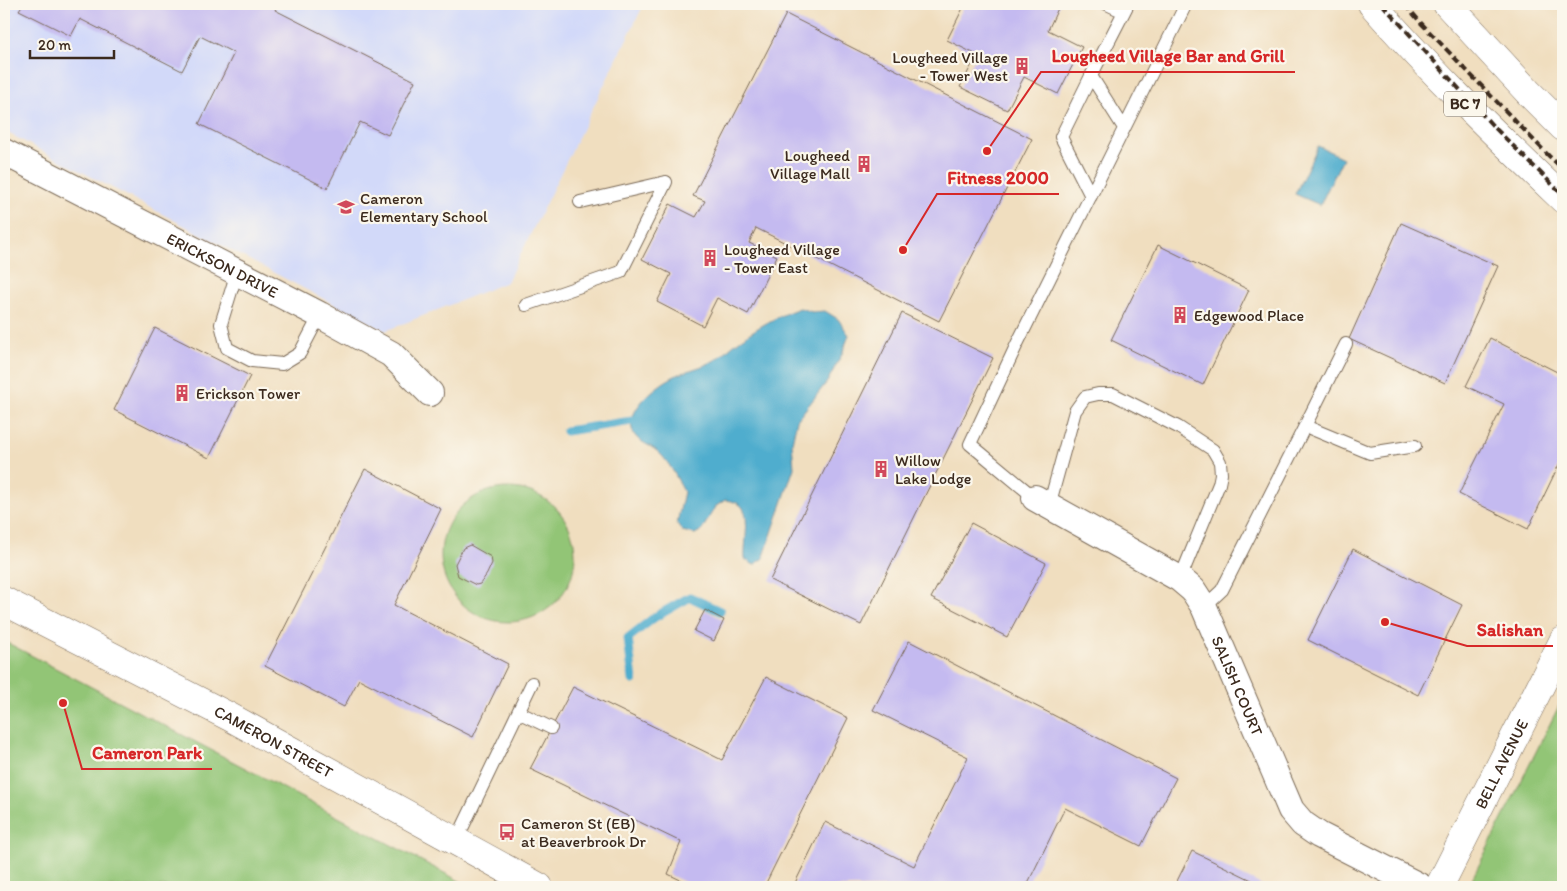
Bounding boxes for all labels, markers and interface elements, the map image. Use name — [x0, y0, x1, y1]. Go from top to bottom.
scale bar — [30, 28, 114, 60]
text: 20 m — [38, 36, 72, 54]
callout: Lougheed Village Bar and Grill — [1041, 39, 1295, 72]
text: Lougheed Village Bar and Grill — [1051, 45, 1285, 67]
place label: Lougheed Village - Tower West — [892, 48, 1008, 85]
building icon: Lougheed Village - Tower West — [1012, 56, 1032, 76]
road number: BC 7 — [1444, 92, 1486, 116]
place label: Lougheed Village Mall — [770, 146, 850, 183]
building icon: Lougheed Village Mall — [854, 154, 874, 174]
callout: Fitness 2000 — [937, 161, 1059, 194]
text: Fitness 2000 — [947, 167, 1049, 189]
place label: Cameron Elementary School — [360, 189, 488, 226]
school or university icon: Cameron Elementary School — [336, 197, 356, 217]
street label: ERICKSON DRIVE — [163, 229, 281, 302]
place label: Lougheed Village - Tower East — [724, 240, 840, 277]
building icon: Lougheed Village - Tower East — [700, 248, 720, 268]
building icon: Edgewood Place — [1170, 305, 1190, 325]
place label: Edgewood Place — [1194, 306, 1304, 325]
building icon: Erickson Tower — [172, 383, 192, 403]
place label: Erickson Tower — [196, 384, 301, 403]
place label: Willow Lake Lodge — [895, 451, 972, 488]
building icon: Willow Lake Lodge — [871, 459, 891, 479]
callout: Salishan — [1467, 613, 1553, 646]
text: Salishan — [1477, 619, 1544, 641]
street label: SALISH COURT — [1208, 633, 1267, 739]
street label: CAMERON STREET — [211, 702, 336, 782]
street label: BELL AVENUE — [1471, 716, 1532, 812]
callout: Cameron Park — [82, 736, 212, 769]
text: Cameron Park — [92, 742, 203, 764]
place label: Cameron St (EB) at Beaverbrook Dr — [521, 814, 647, 851]
bus stop icon: Cameron St (EB) at Beaverbrook Dr — [497, 822, 517, 842]

